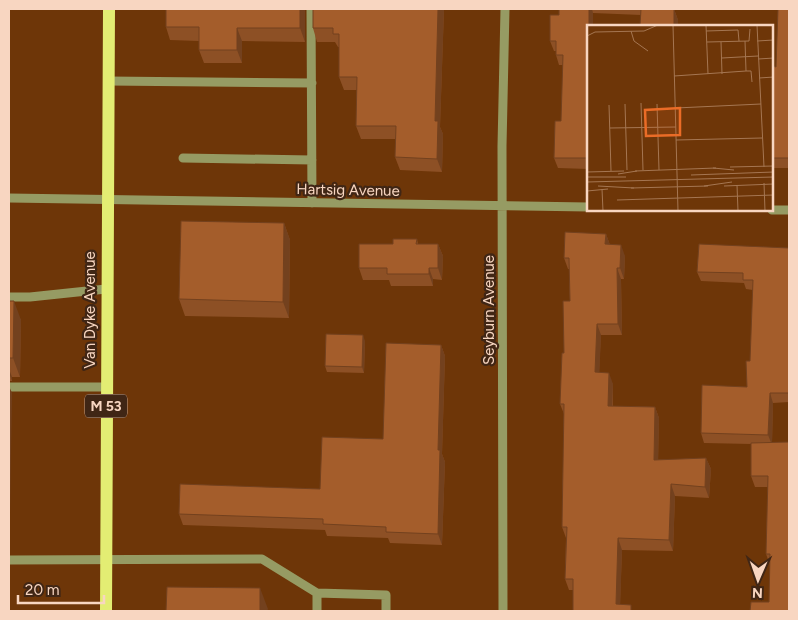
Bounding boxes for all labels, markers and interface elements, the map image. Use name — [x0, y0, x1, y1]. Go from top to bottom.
inset map — [587, 25, 773, 211]
street label: Hartsig Avenue — [296, 180, 400, 200]
street label: Van Dyke Avenue — [81, 251, 99, 369]
street label: Seyburn Avenue — [480, 255, 498, 365]
road number: M 53 — [85, 394, 127, 418]
north arrow — [733, 555, 783, 605]
scale bar — [18, 572, 104, 604]
text: 20 m — [25, 581, 59, 599]
text: N — [752, 584, 763, 601]

